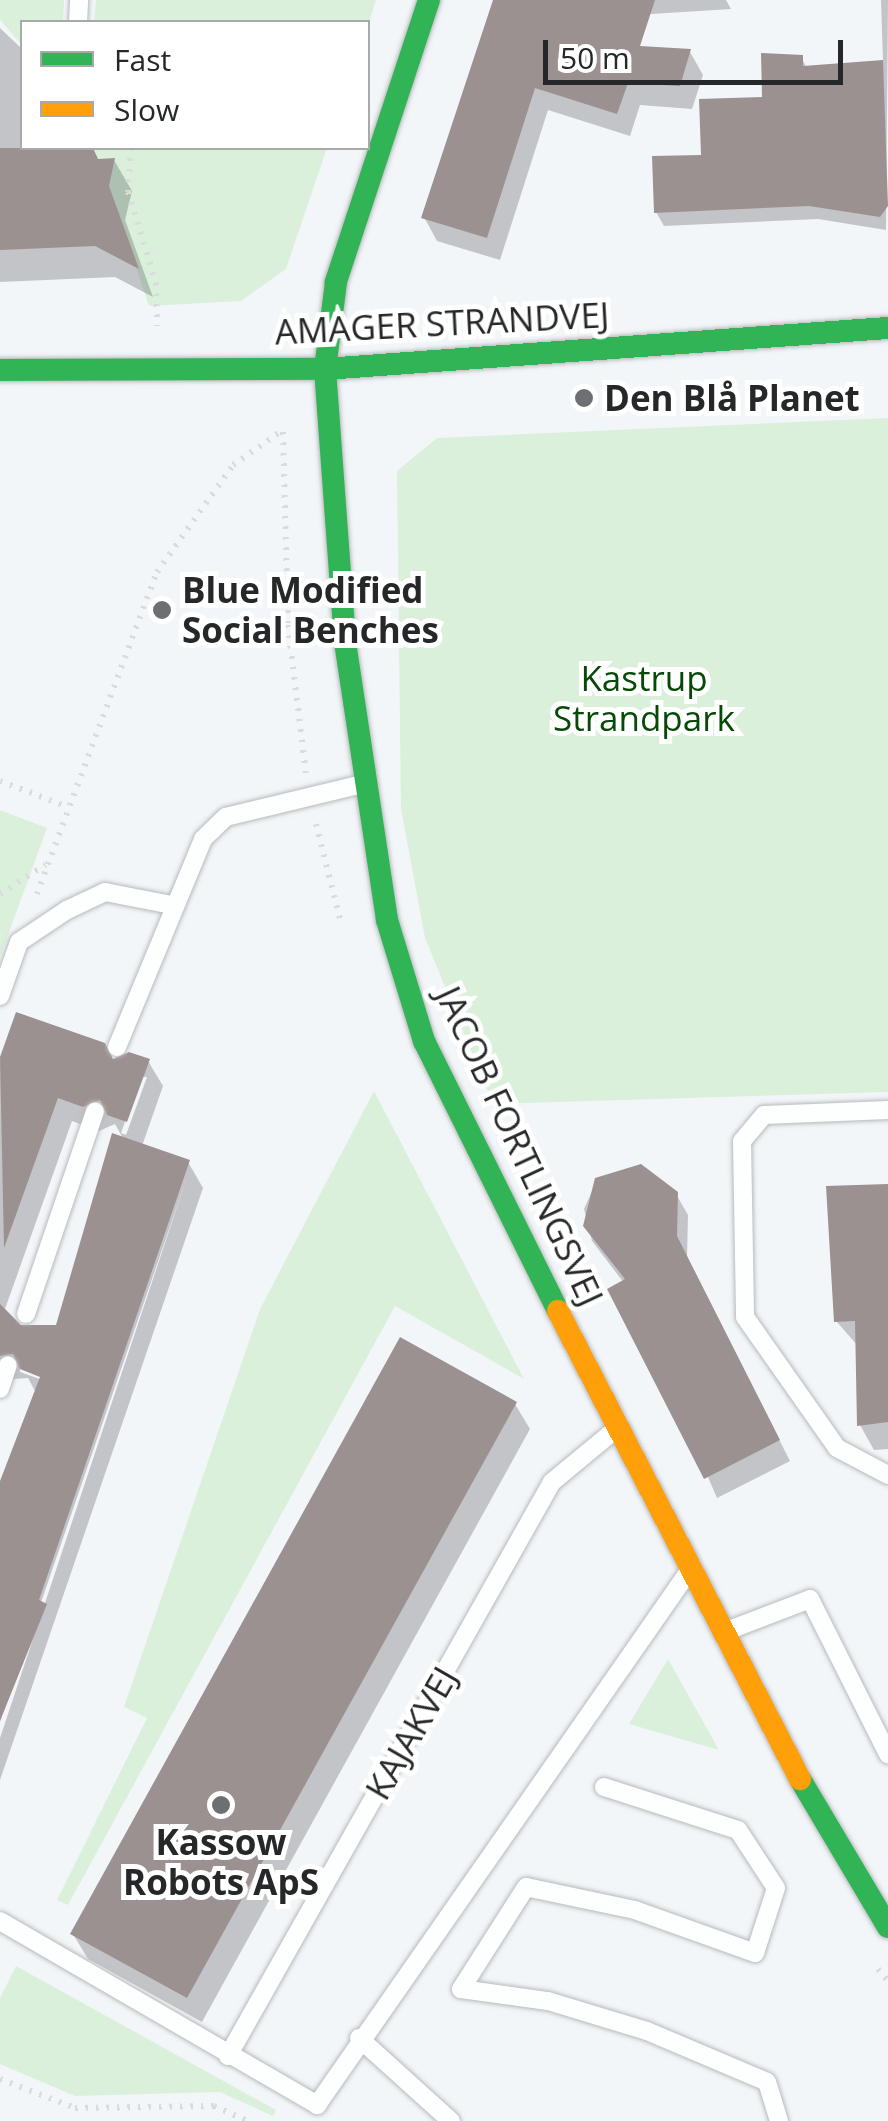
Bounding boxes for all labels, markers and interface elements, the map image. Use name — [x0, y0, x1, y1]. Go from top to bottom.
legend — [20, 20, 370, 150]
scale bar — [548, 20, 848, 82]
text: 50 m — [560, 37, 630, 78]
text: Fast — [114, 39, 171, 80]
text: Slow — [114, 89, 179, 130]
street label: AMAGER STRANDVEJ — [274, 293, 610, 353]
place label: Den Blå Planet — [604, 377, 860, 419]
marker: Den Blå Planet — [573, 387, 595, 409]
place label: Blue Modified Social Benches — [182, 569, 439, 651]
marker: Blue Modified Social Benches — [151, 599, 173, 621]
park label: Kastrup Strandpark — [553, 657, 735, 739]
street label: JACOB FORTLINGSVEJ — [428, 980, 612, 1312]
street label: KAJAKVEJ — [356, 1659, 466, 1807]
marker: Kassow Robots ApS — [210, 1794, 232, 1816]
place label: Kassow Robots ApS — [123, 1821, 319, 1903]

